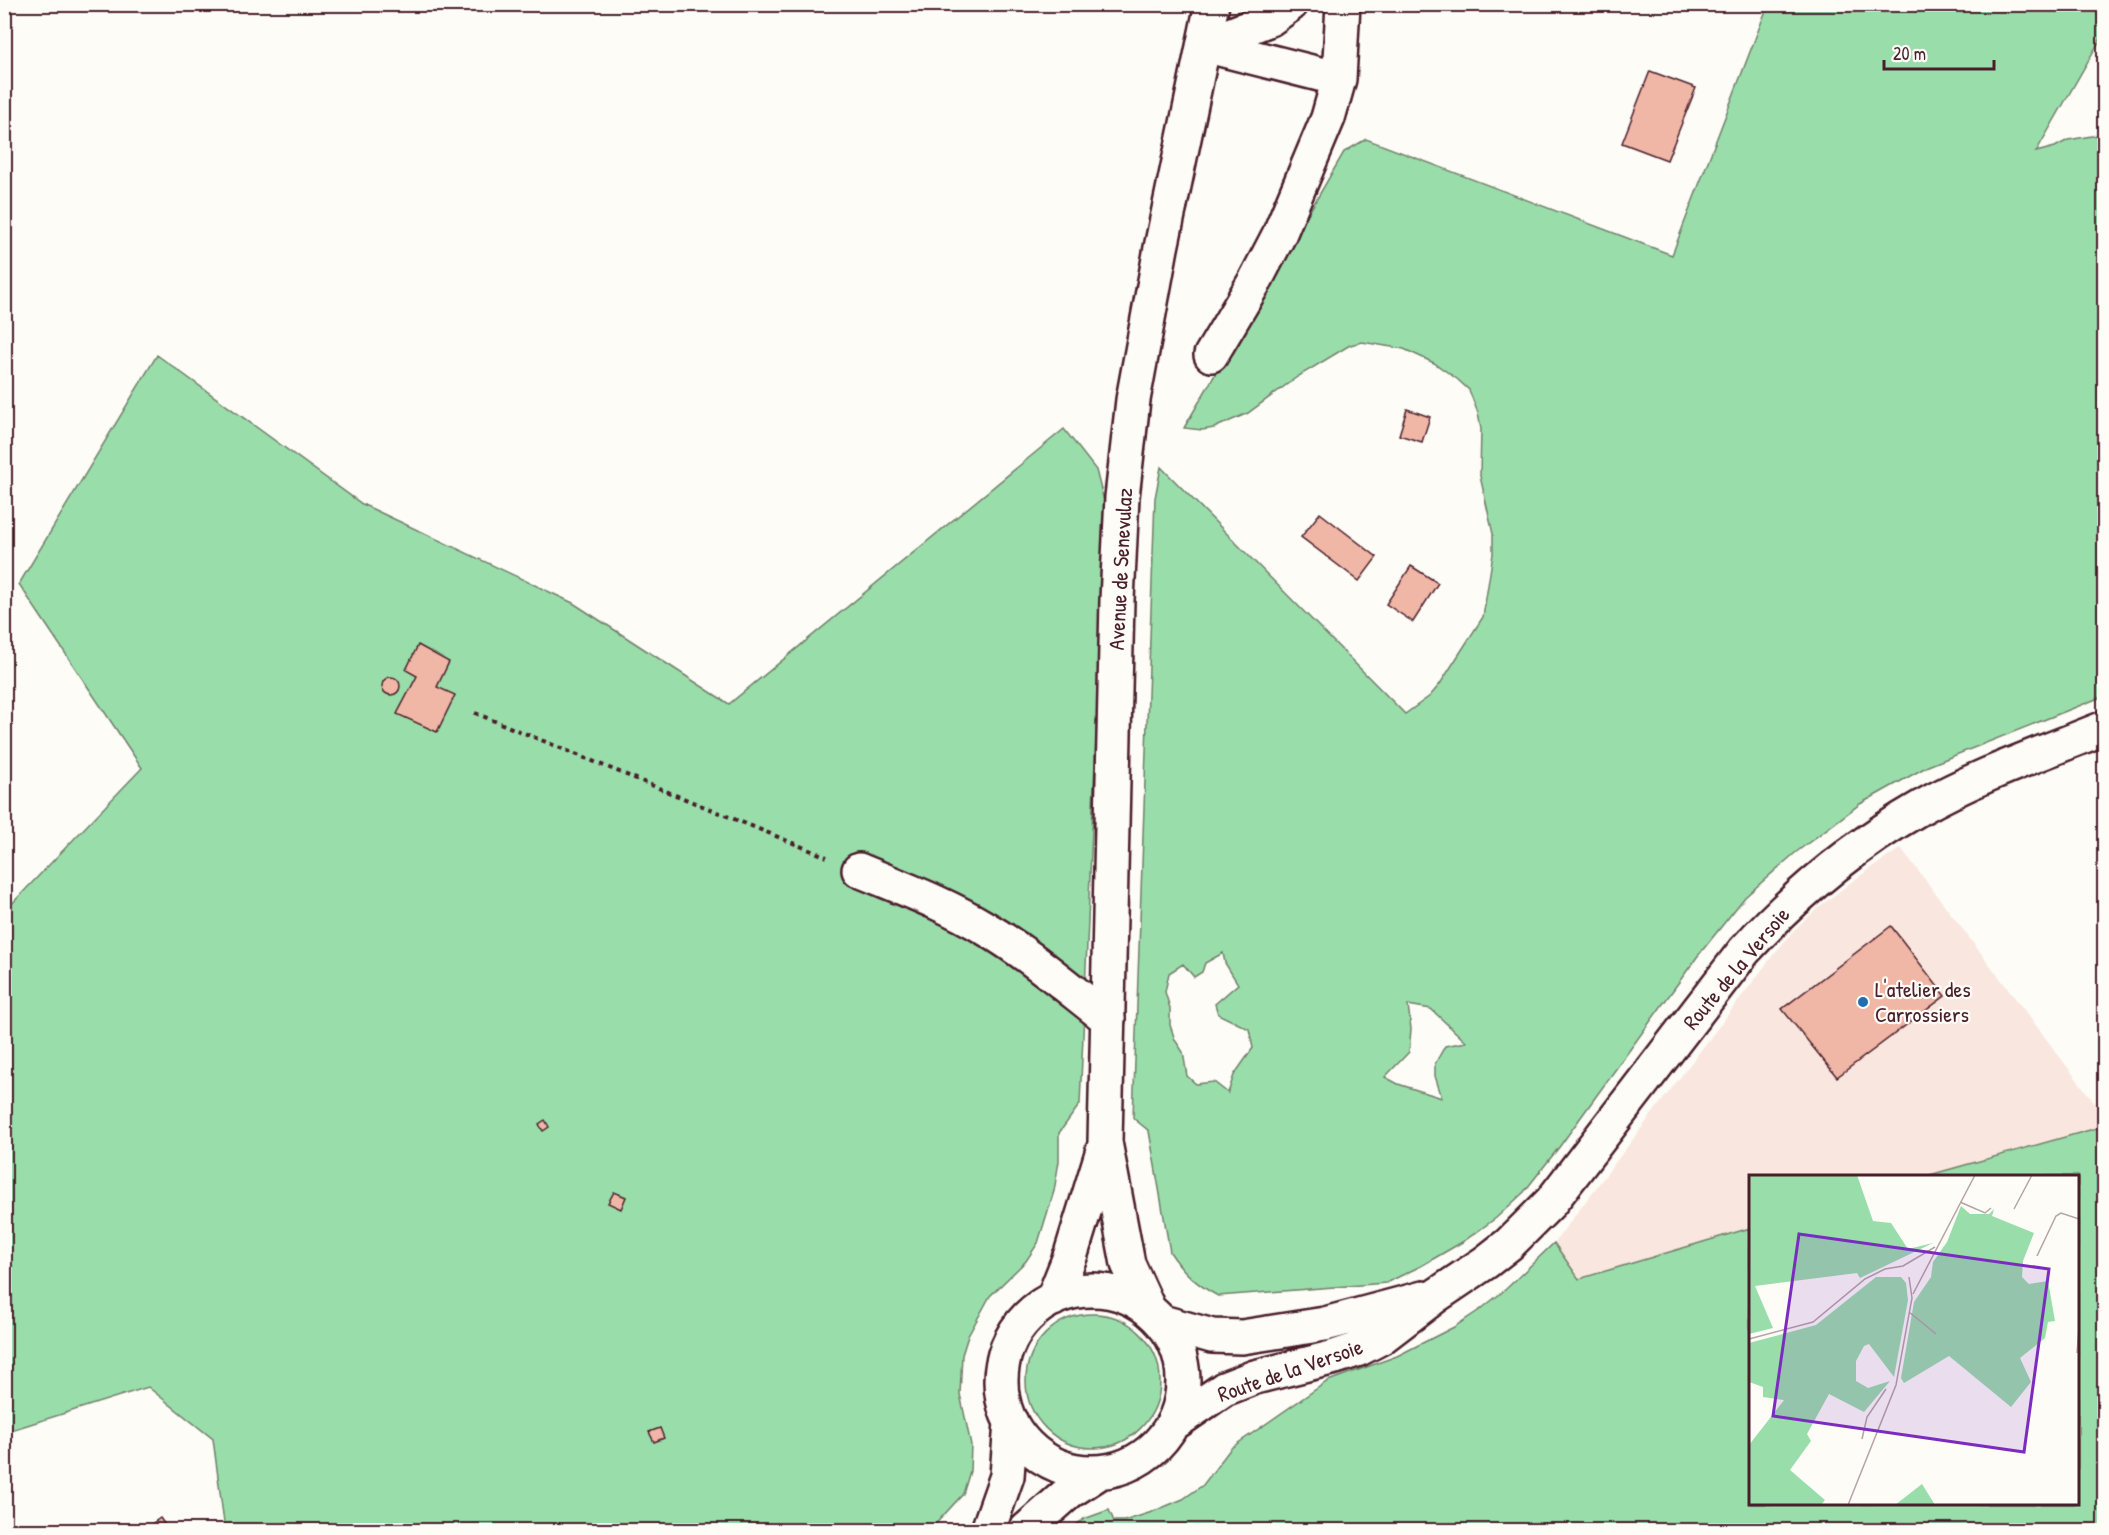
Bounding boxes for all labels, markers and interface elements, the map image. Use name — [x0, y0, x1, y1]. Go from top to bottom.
scale bar — [1884, 33, 1994, 71]
text: 20 m — [1893, 41, 1926, 66]
street label: Avenue de Senevulaz — [1101, 487, 1139, 651]
street label: Route de la Versoie — [1676, 900, 1796, 1036]
place label: L'atelier des Carrossiers — [1875, 974, 1971, 1029]
marker: L'atelier des Carrossiers — [1856, 995, 1870, 1009]
inset map — [1749, 1175, 2079, 1505]
street label: Route de la Versoie — [1213, 1331, 1367, 1409]

